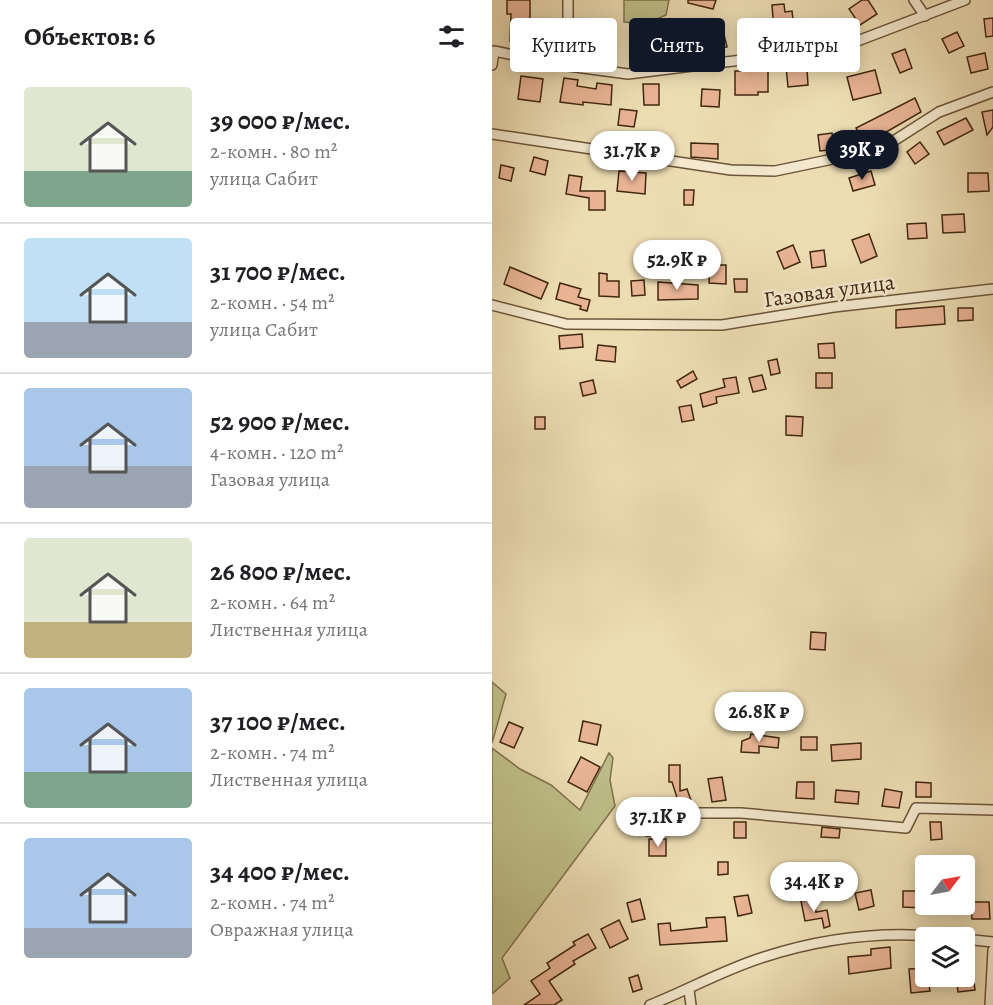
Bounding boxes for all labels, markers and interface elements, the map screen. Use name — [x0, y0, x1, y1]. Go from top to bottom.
chip: Купить — [510, 18, 617, 72]
chip: Снять — [629, 18, 725, 72]
chip: Фильтры — [737, 18, 860, 72]
text: Объектов: 6 — [24, 19, 155, 54]
icon: filters — [435, 20, 468, 53]
text: 39 000 ₽/мес. — [210, 103, 351, 138]
icon: home — [72, 111, 144, 183]
pin: 39K ₽ — [820, 130, 904, 181]
pin: 31.7K ₽ — [577, 131, 687, 182]
text: 39K ₽ — [840, 136, 884, 163]
text: 31.7K ₽ — [604, 137, 660, 164]
text: 2-комн. · 80 m² — [210, 138, 337, 165]
text: улица Сабит — [210, 165, 318, 192]
pin: 52.9K ₽ — [622, 240, 732, 291]
text: 52.9K ₽ — [647, 246, 707, 273]
text: 31 700 ₽/мес. — [210, 254, 346, 289]
icon: home — [72, 262, 144, 334]
street label: Газовая улица — [762, 267, 897, 315]
text: 2-комн. · 54 m² — [210, 289, 335, 316]
text: улица Сабит — [210, 316, 318, 343]
text: 52 900 ₽/мес. — [210, 404, 350, 439]
icon: home — [72, 412, 144, 484]
text: 4-комн. · 120 m² — [210, 439, 344, 466]
text: Газовая улица — [210, 466, 330, 493]
text: 26 800 ₽/мес. — [210, 554, 352, 589]
icon: home — [72, 562, 144, 634]
text: 2-комн. · 64 m² — [210, 589, 335, 616]
text: Лиственная улица — [210, 616, 368, 643]
pin: 26.8K ₽ — [704, 692, 814, 743]
text: 26.8K ₽ — [729, 698, 789, 725]
text: 37 100 ₽/мес. — [210, 704, 346, 739]
icon: home — [72, 712, 144, 784]
text: 2-комн. · 74 m² — [210, 739, 334, 766]
text: Лиственная улица — [210, 766, 368, 793]
pin: 37.1K ₽ — [603, 797, 713, 848]
text: 37.1K ₽ — [630, 803, 686, 830]
text: 34 400 ₽/мес. — [210, 854, 350, 889]
north arrow — [915, 855, 975, 915]
map controls — [915, 855, 975, 987]
icon: home — [72, 862, 144, 934]
pin: 34.4K ₽ — [759, 862, 869, 913]
text: 34.4K ₽ — [784, 868, 844, 895]
text: 2-комн. · 74 m² — [210, 889, 334, 916]
text: Овражная улица — [210, 916, 354, 943]
button: layers — [915, 927, 975, 987]

